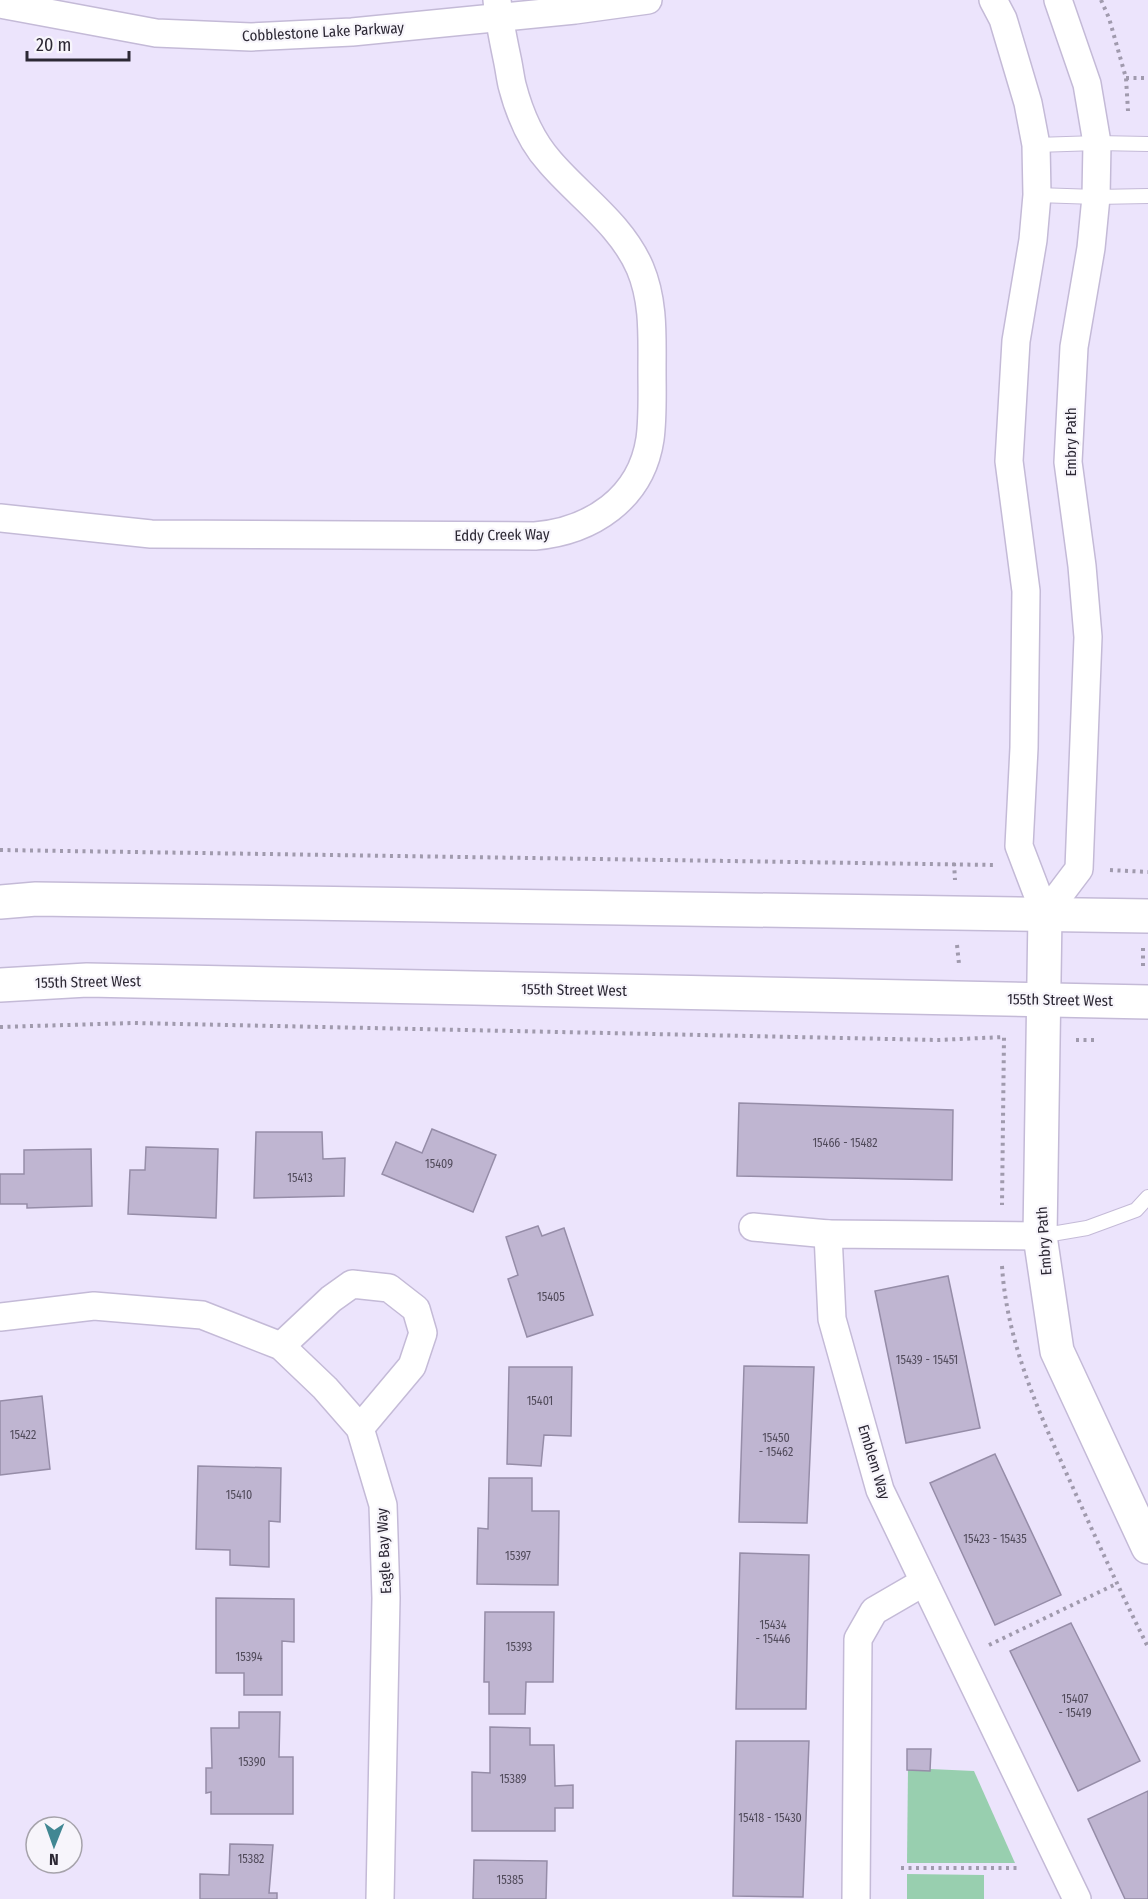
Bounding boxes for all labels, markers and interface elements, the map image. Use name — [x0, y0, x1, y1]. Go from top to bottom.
street label: Cobblestone Lake Parkway — [242, 19, 405, 45]
scale bar — [27, 24, 129, 62]
text: 20 m — [36, 34, 71, 56]
street label: Embry Path — [1062, 407, 1080, 477]
street label: Eddy Creek Way — [454, 525, 550, 545]
street label: 155th Street West — [35, 972, 141, 992]
street label: 155th Street West — [521, 980, 627, 1000]
street label: 155th Street West — [1007, 990, 1113, 1010]
house number: 15466 - 15482 — [812, 1136, 878, 1150]
house number: 15409 — [425, 1157, 453, 1171]
house number: 15413 — [287, 1171, 313, 1185]
street label: Embry Path — [1033, 1206, 1055, 1276]
house number: 15405 — [537, 1290, 565, 1304]
house number: 15439 - 15451 — [896, 1353, 958, 1367]
house number: 15401 — [527, 1394, 553, 1408]
street label: Emblem Way — [854, 1422, 894, 1502]
house number: 15422 — [10, 1428, 36, 1442]
house number: 15450 - 15462 — [759, 1431, 793, 1459]
house number: 15410 — [226, 1488, 252, 1502]
street label: Eagle Bay Way — [373, 1507, 395, 1594]
house number: 15423 - 15435 — [963, 1532, 1027, 1546]
house number: 15397 — [505, 1549, 531, 1563]
house number: 15434 - 15446 — [755, 1618, 791, 1646]
house number: 15393 — [506, 1640, 532, 1654]
house number: 15394 — [236, 1650, 263, 1664]
house number: 15407 - 15419 — [1058, 1692, 1092, 1720]
house number: 15390 — [238, 1755, 266, 1769]
house number: 15389 — [499, 1772, 527, 1786]
house number: 15418 - 15430 — [738, 1811, 802, 1825]
north arrow — [24, 1815, 84, 1875]
text: N — [49, 1850, 59, 1869]
house number: 15382 — [238, 1852, 264, 1866]
house number: 15385 — [496, 1873, 524, 1887]

